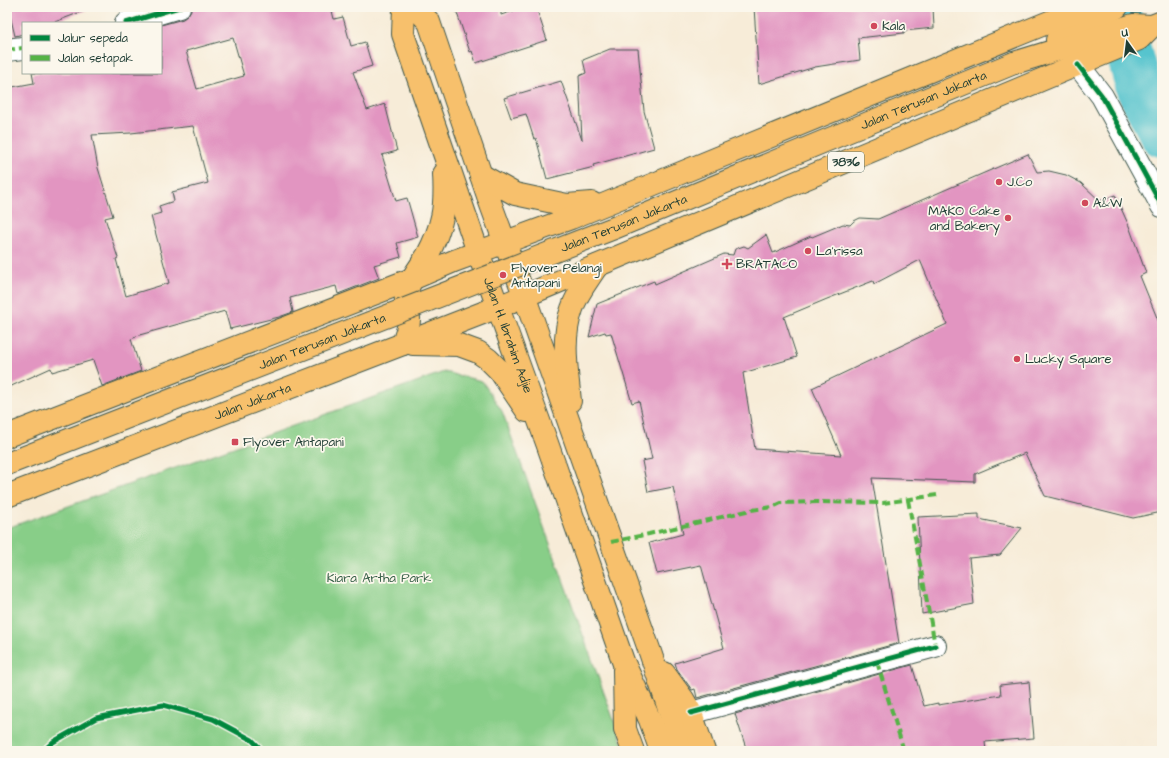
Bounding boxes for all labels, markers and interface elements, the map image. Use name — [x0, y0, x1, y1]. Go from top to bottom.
place label: Kala — [882, 17, 906, 35]
marker: Kala — [869, 21, 879, 31]
legend — [22, 22, 162, 74]
north arrow — [1107, 22, 1147, 62]
text: U — [1119, 25, 1130, 41]
text: Jalur sepeda — [58, 30, 128, 47]
text: Jalan setapak — [58, 50, 134, 67]
street label: Jalan Terusan Jakarta — [858, 66, 990, 134]
road number: 3836 — [828, 152, 864, 172]
place label: J.Co — [1007, 173, 1033, 191]
marker: J.Co — [994, 177, 1004, 187]
street label: Jalan Terusan Jakarta — [558, 190, 690, 257]
place label: A&W — [1093, 194, 1123, 212]
marker: A&W — [1080, 198, 1090, 208]
place label: MAKO Cake and Bakery — [928, 202, 1000, 236]
marker: MAKO Cake and Bakery — [1003, 213, 1013, 223]
place label: La'rissa — [816, 242, 863, 260]
marker: La'rissa — [803, 246, 813, 256]
place label: BRATACO — [736, 255, 797, 273]
marker: BRATACO — [721, 258, 733, 270]
place label: Flyover Pelangi Antapani — [511, 259, 602, 292]
marker: Flyover Pelangi Antapani — [498, 270, 508, 280]
street label: Jalan H. Ibrahim Adjie — [479, 275, 537, 396]
street label: Jalan Terusan Jakarta — [256, 309, 389, 374]
place label: Lucky Square — [1025, 350, 1112, 369]
marker: Lucky Square — [1012, 354, 1022, 364]
street label: Jalan Jakarta — [211, 379, 294, 425]
place label: Flyover Antapani — [243, 433, 344, 452]
marker: Flyover Antapani — [230, 437, 240, 447]
park label: Kiara Artha Park — [327, 569, 431, 587]

